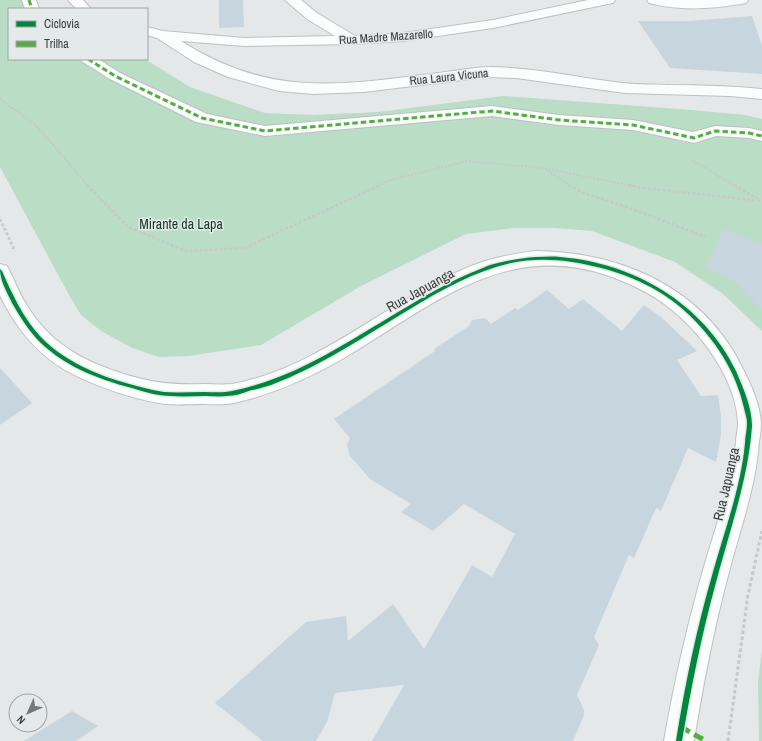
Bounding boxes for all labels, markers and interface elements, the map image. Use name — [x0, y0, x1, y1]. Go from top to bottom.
legend — [8, 8, 148, 60]
text: Ciclovia — [44, 16, 80, 32]
street label: Rua Madre Mazarello — [339, 26, 433, 48]
text: Trilha — [44, 36, 69, 52]
street label: Rua Laura Vicuna — [409, 65, 490, 89]
park label: Mirante da Lapa — [139, 215, 223, 233]
street label: Rua Japuanga — [383, 264, 458, 316]
street label: Rua Japuanga — [709, 445, 743, 522]
north arrow — [8, 693, 48, 733]
text: N — [14, 713, 28, 727]

